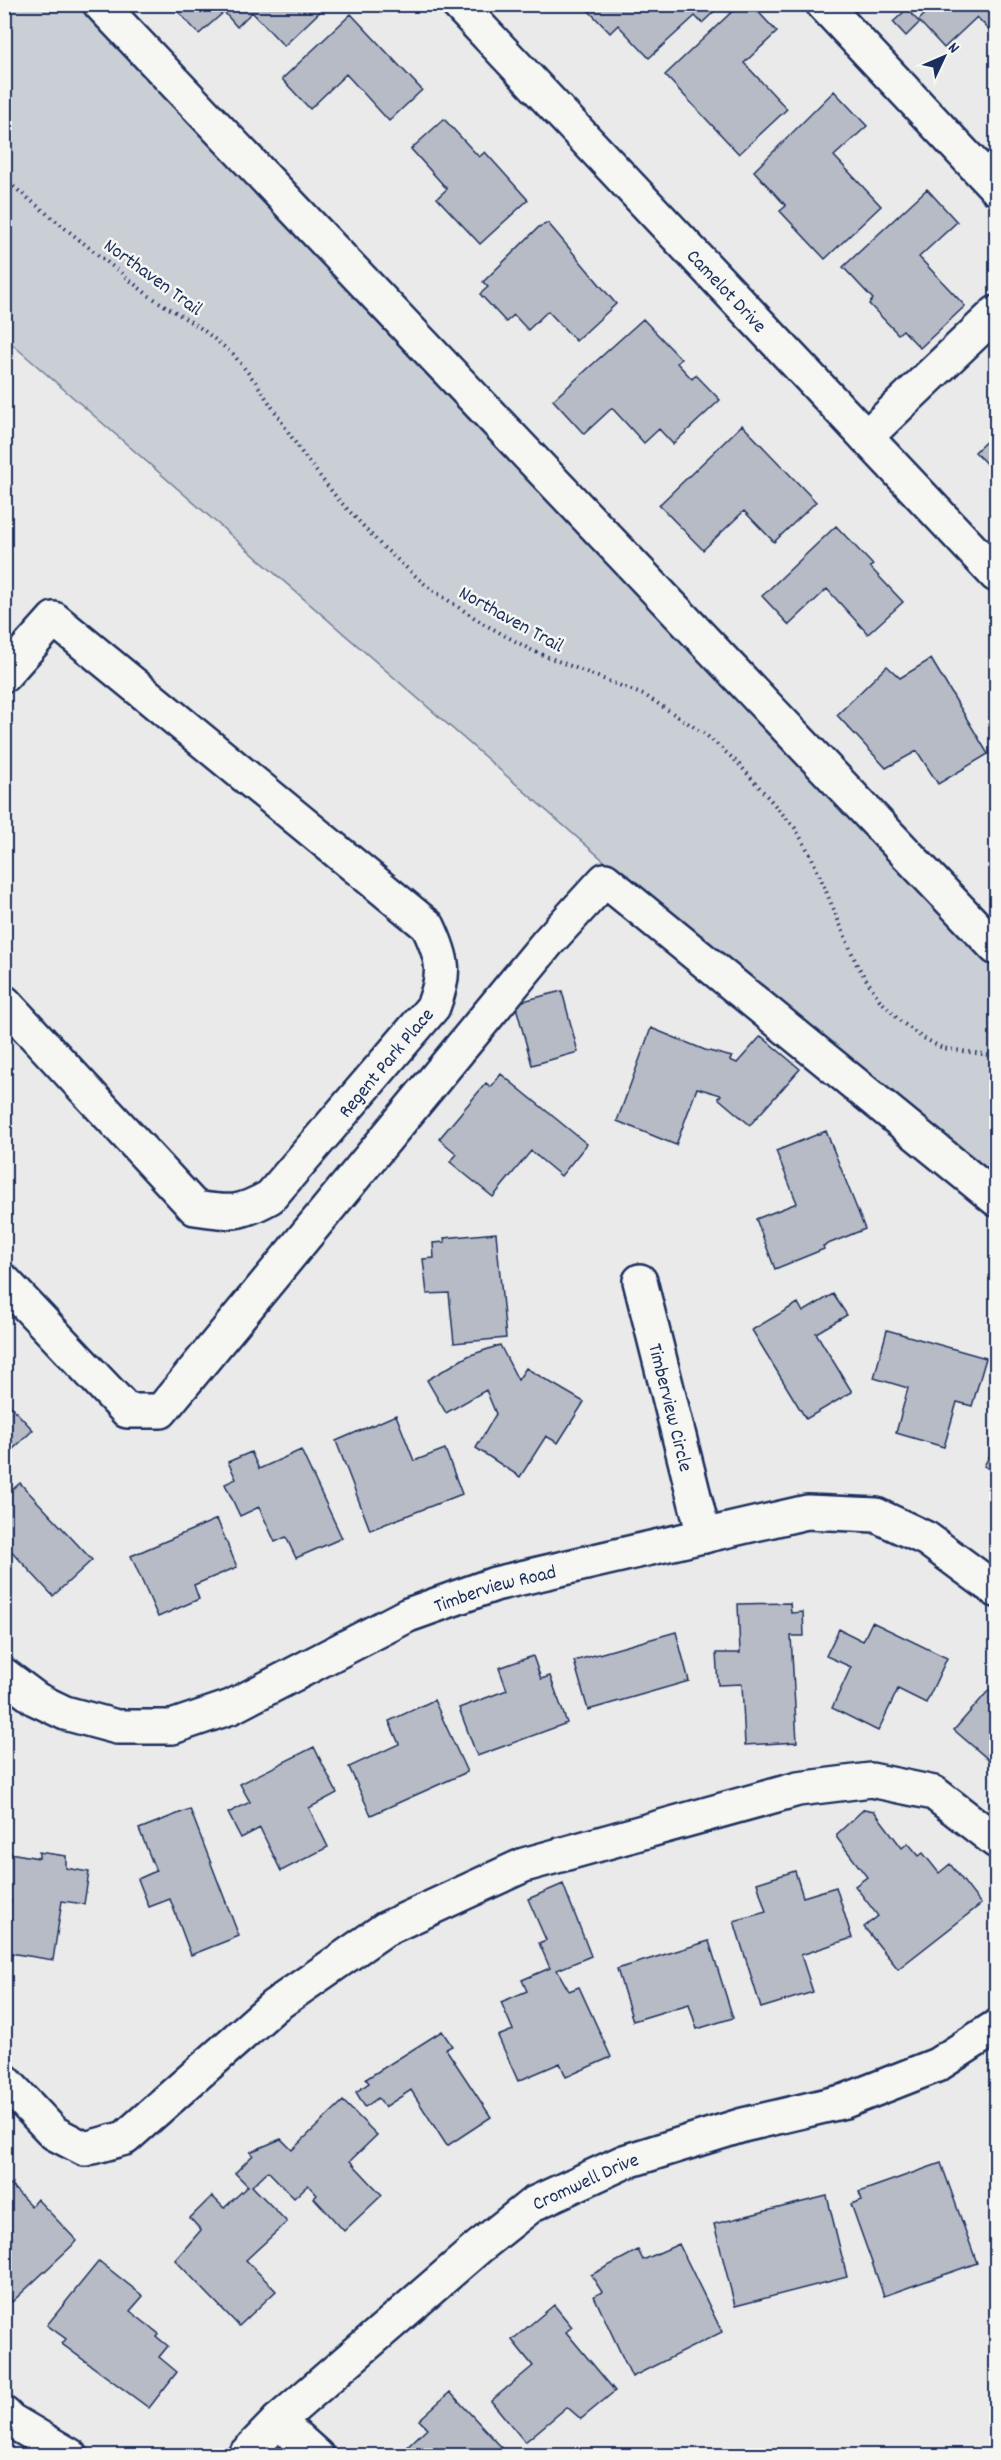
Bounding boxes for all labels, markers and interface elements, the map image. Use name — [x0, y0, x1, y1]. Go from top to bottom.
north arrow — [914, 27, 974, 87]
text: N — [942, 37, 964, 59]
street label: Northaven Trail — [97, 233, 208, 324]
street label: Camelot Drive — [679, 244, 772, 340]
street label: Northaven Trail — [453, 580, 568, 661]
street label: Regent Park Place — [333, 1003, 442, 1125]
street label: Timberview Circle — [639, 1341, 698, 1475]
street label: Timberview Road — [431, 1559, 559, 1622]
street label: Cromwell Drive — [529, 2147, 643, 2219]

